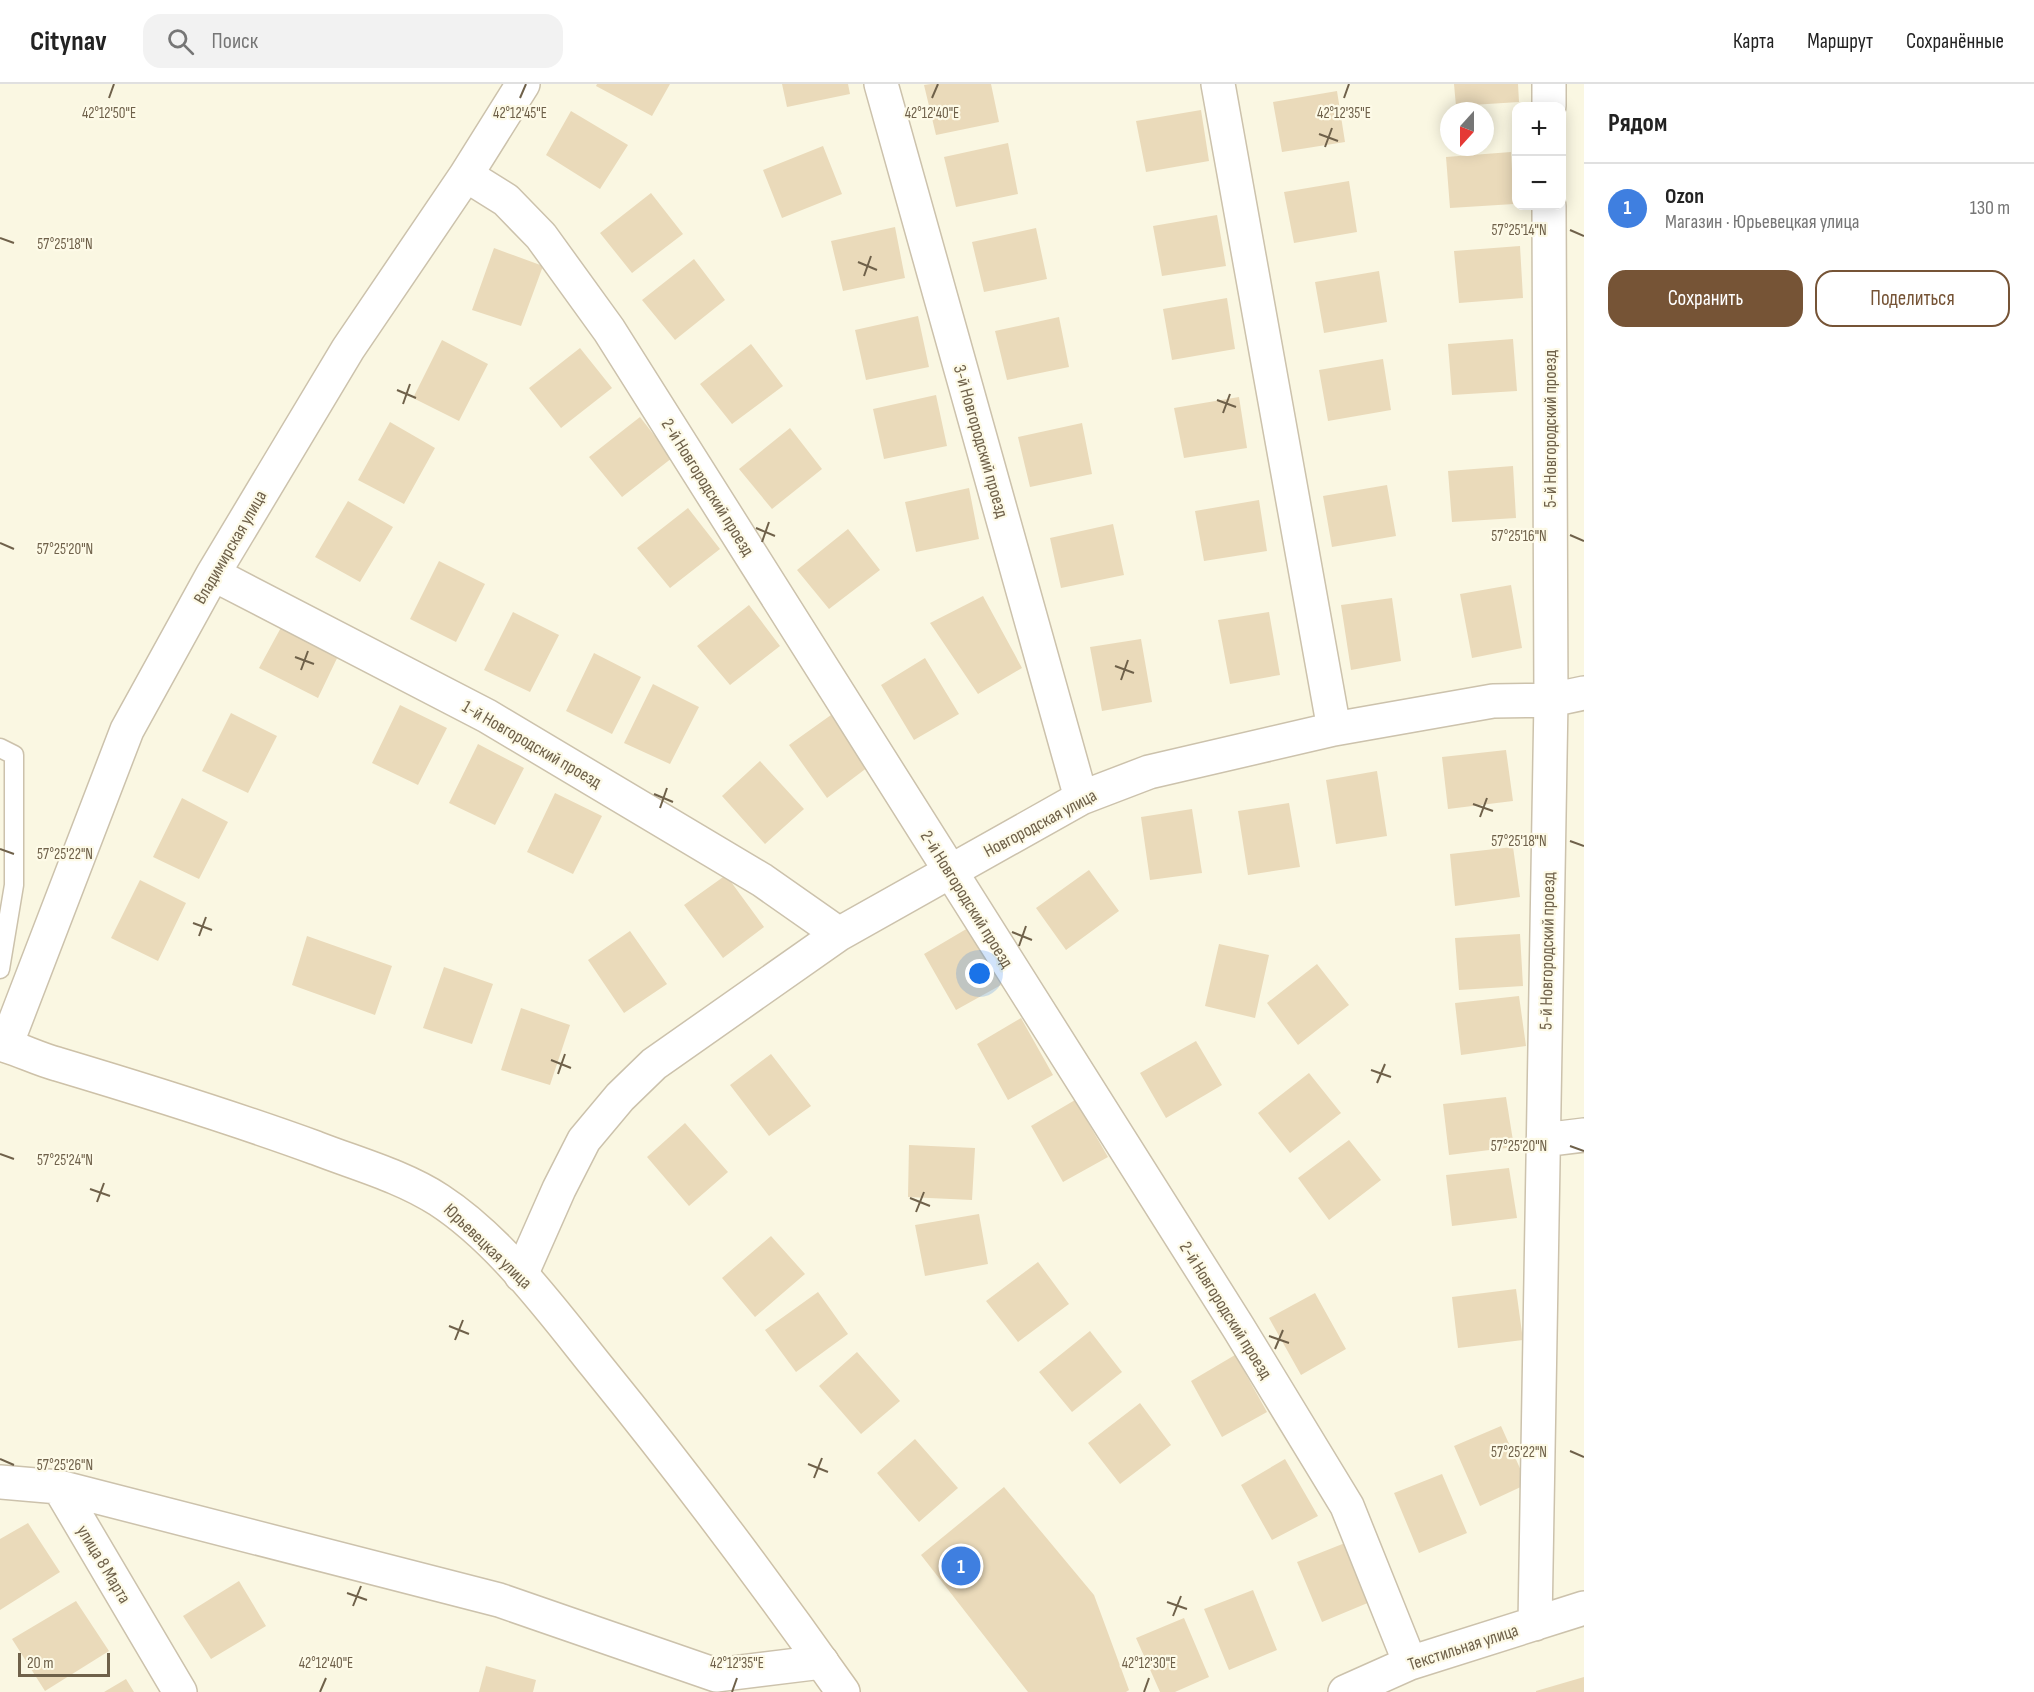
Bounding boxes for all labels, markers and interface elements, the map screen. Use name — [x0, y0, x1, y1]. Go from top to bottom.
search box — [143, 14, 563, 68]
text: Citynav — [30, 25, 107, 58]
icon: search — [164, 25, 197, 58]
text: Поиск — [212, 28, 258, 55]
text: Карта — [1733, 29, 1774, 54]
text: Маршрут — [1807, 29, 1873, 54]
text: Сохранённые — [1906, 29, 2004, 54]
north arrow — [1440, 102, 1494, 156]
map controls — [1512, 102, 1566, 210]
button: + — [1512, 102, 1566, 156]
text: 42°12'50"E — [82, 104, 136, 123]
text: 42°12'45"E — [493, 104, 547, 123]
text: 42°12'40"E — [905, 104, 959, 123]
text: 42°12'35"E — [1317, 104, 1371, 123]
text: Рядом — [1608, 108, 1667, 139]
button: − — [1512, 156, 1566, 210]
text: Ozon — [1665, 183, 1704, 210]
text: 1 — [1624, 196, 1631, 220]
text: 130 m — [1970, 196, 2010, 220]
text: Магазин · Юрьевецкая улица — [1665, 210, 1860, 234]
text: 57°25'14"N — [1491, 221, 1547, 240]
text: 57°25'18"N — [37, 235, 93, 254]
button: Сохранить — [1608, 270, 1803, 327]
button: Поделиться — [1815, 270, 2010, 327]
street label: 5-й Новгородский проезд — [1540, 350, 1561, 508]
street label: 3-й Новгородский проезд — [949, 362, 1013, 520]
street label: 2-й Новгородский проезд — [657, 415, 759, 560]
street label: Владимирская улица — [190, 487, 271, 608]
text: 57°25'16"N — [1491, 527, 1547, 546]
text: 57°25'20"N — [37, 540, 93, 559]
street label: 1-й Новгородский проезд — [459, 696, 605, 793]
street label: Новгородская улица — [980, 785, 1100, 862]
street label: 2-й Новгородский проезд — [916, 827, 1018, 972]
text: 57°25'18"N — [1491, 832, 1547, 851]
text: 57°25'22"N — [37, 845, 93, 864]
street label: 5-й Новгородский проезд — [1536, 871, 1559, 1030]
your location — [965, 959, 994, 988]
text: 57°25'20"N — [1491, 1137, 1547, 1156]
text: 57°25'24"N — [37, 1151, 93, 1170]
street label: Юрьевецкая улица — [439, 1199, 536, 1294]
street label: 2-й Новгородский проезд — [1175, 1238, 1277, 1383]
text: 57°25'22"N — [1491, 1443, 1547, 1462]
text: 57°25'26"N — [37, 1456, 93, 1475]
street label: улица 8 Марта — [72, 1521, 135, 1607]
pin: 1 — [942, 1544, 980, 1588]
street label: Текстильная улица — [1405, 1620, 1521, 1675]
scale bar — [18, 1650, 110, 1678]
text: 20 m — [27, 1654, 54, 1673]
text: 42°12'40"E — [299, 1654, 353, 1673]
text: 42°12'35"E — [710, 1654, 764, 1673]
text: 42°12'30"E — [1122, 1654, 1176, 1673]

